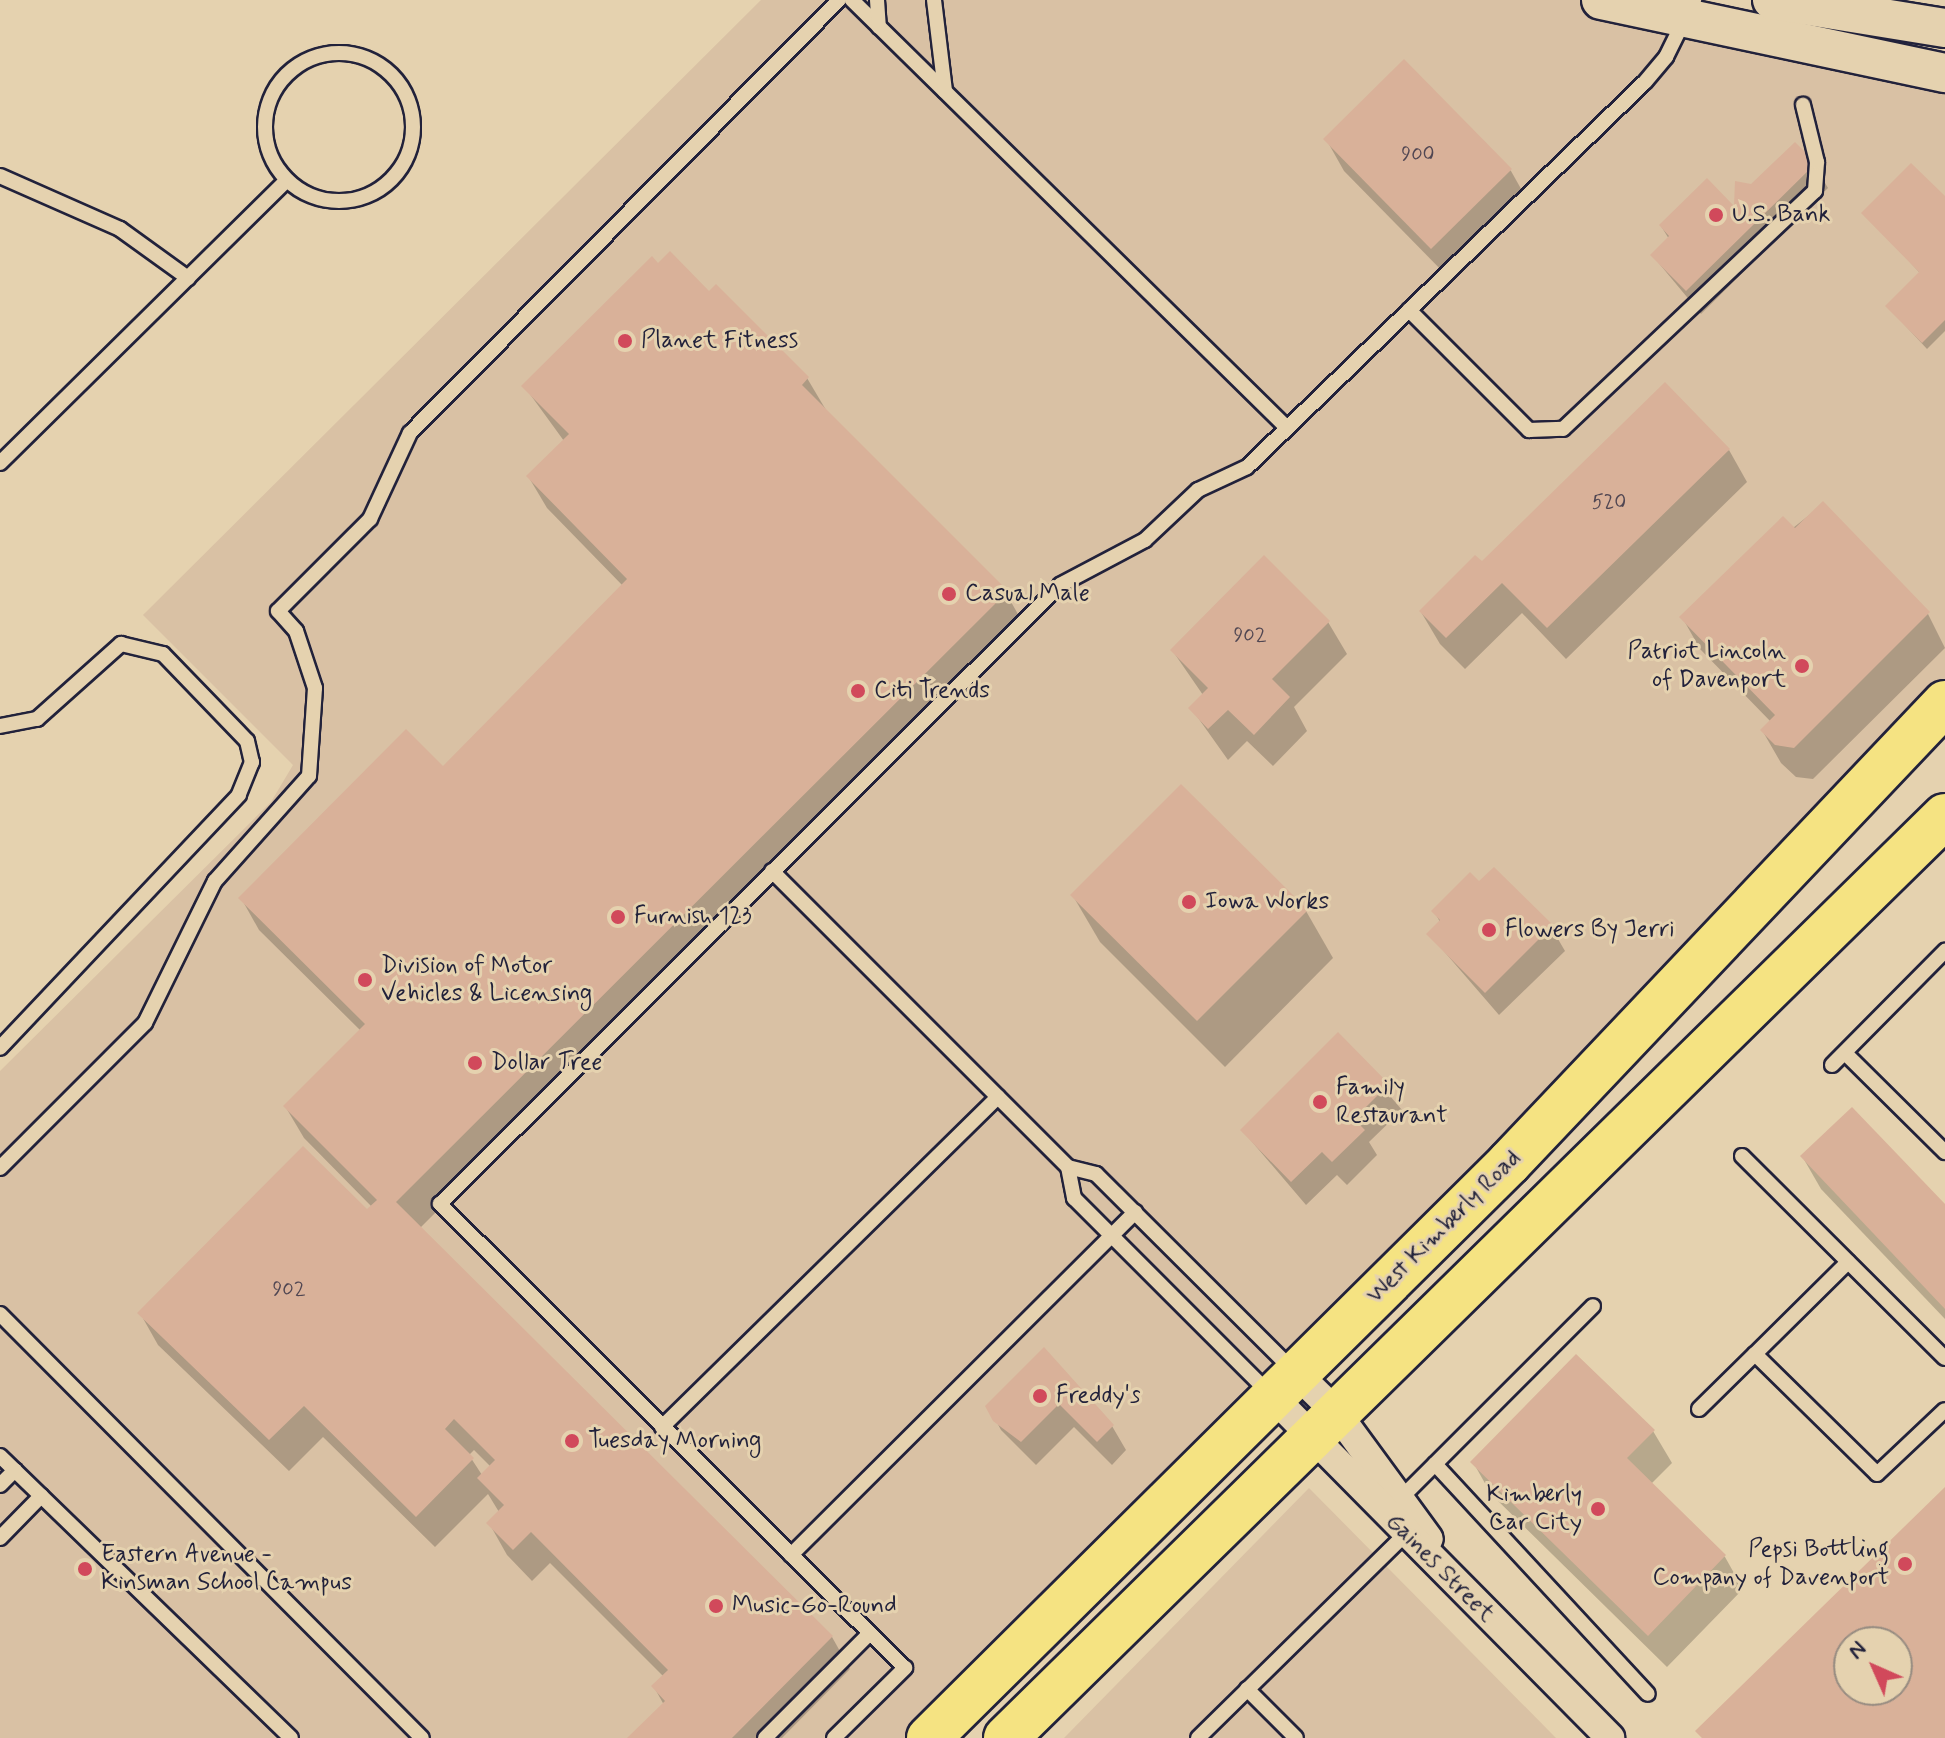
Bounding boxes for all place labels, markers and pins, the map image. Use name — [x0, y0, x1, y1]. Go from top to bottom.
place label: U.S. Bank — [1732, 201, 1830, 229]
marker: U.S. Bank — [1707, 206, 1725, 224]
place label: Planet Fitness — [641, 327, 802, 355]
marker: Planet Fitness — [616, 332, 634, 350]
place label: Casual Male — [965, 580, 1090, 608]
marker: Casual Male — [940, 585, 958, 603]
place label: Patriot Lincoln of Davenport — [1635, 638, 1786, 694]
marker: Patriot Lincoln of Davenport — [1793, 657, 1811, 675]
place label: Citi Trends — [874, 677, 990, 705]
marker: Citi Trends — [849, 682, 867, 700]
place label: Iowa Works — [1205, 888, 1329, 916]
marker: Iowa Works — [1180, 893, 1198, 911]
place label: Furnish 123 — [634, 903, 752, 931]
marker: Furnish 123 — [609, 908, 627, 926]
place label: Flowers By Jerri — [1505, 916, 1677, 944]
marker: Flowers By Jerri — [1480, 921, 1498, 939]
place label: Division of Motor Vehicles & Licensing — [381, 952, 592, 1008]
marker: Division of Motor Vehicles & Licensing — [356, 971, 374, 989]
place label: Dollar Tree — [491, 1049, 599, 1077]
marker: Dollar Tree — [466, 1054, 484, 1072]
place label: Family Restaurant — [1336, 1074, 1448, 1130]
marker: Family Restaurant — [1311, 1093, 1329, 1111]
place label: Freddy's — [1056, 1382, 1141, 1410]
marker: Freddy's — [1031, 1387, 1049, 1405]
place label: Tuesday Morning — [588, 1427, 764, 1455]
marker: Tuesday Morning — [563, 1432, 581, 1450]
place label: Kimberly Car City — [1487, 1481, 1582, 1537]
marker: Kimberly Car City — [1589, 1500, 1607, 1518]
place label: Pepsi Bottling Company of Davenport — [1650, 1536, 1889, 1592]
place label: Eastern Avenue - Kinsman School Campus — [101, 1541, 347, 1597]
marker: Pepsi Bottling Company of Davenport — [1896, 1555, 1914, 1573]
marker: Eastern Avenue - Kinsman School Campus — [76, 1560, 94, 1578]
place label: Music-Go-Round — [732, 1592, 897, 1620]
marker: Music-Go-Round — [707, 1597, 725, 1615]

